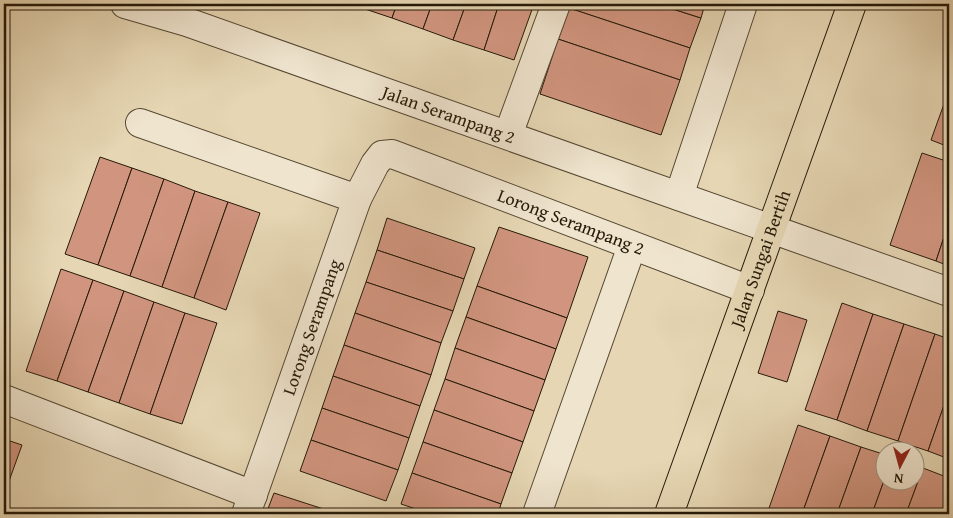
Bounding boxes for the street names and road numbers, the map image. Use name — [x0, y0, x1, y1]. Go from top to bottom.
street label: Jalan Serampang 2 — [377, 77, 519, 150]
street label: Lorong Serampang 2 — [494, 181, 648, 262]
street label: Jalan Sungai Bertih — [722, 186, 797, 333]
street label: Lorong Serampang — [275, 255, 348, 399]

